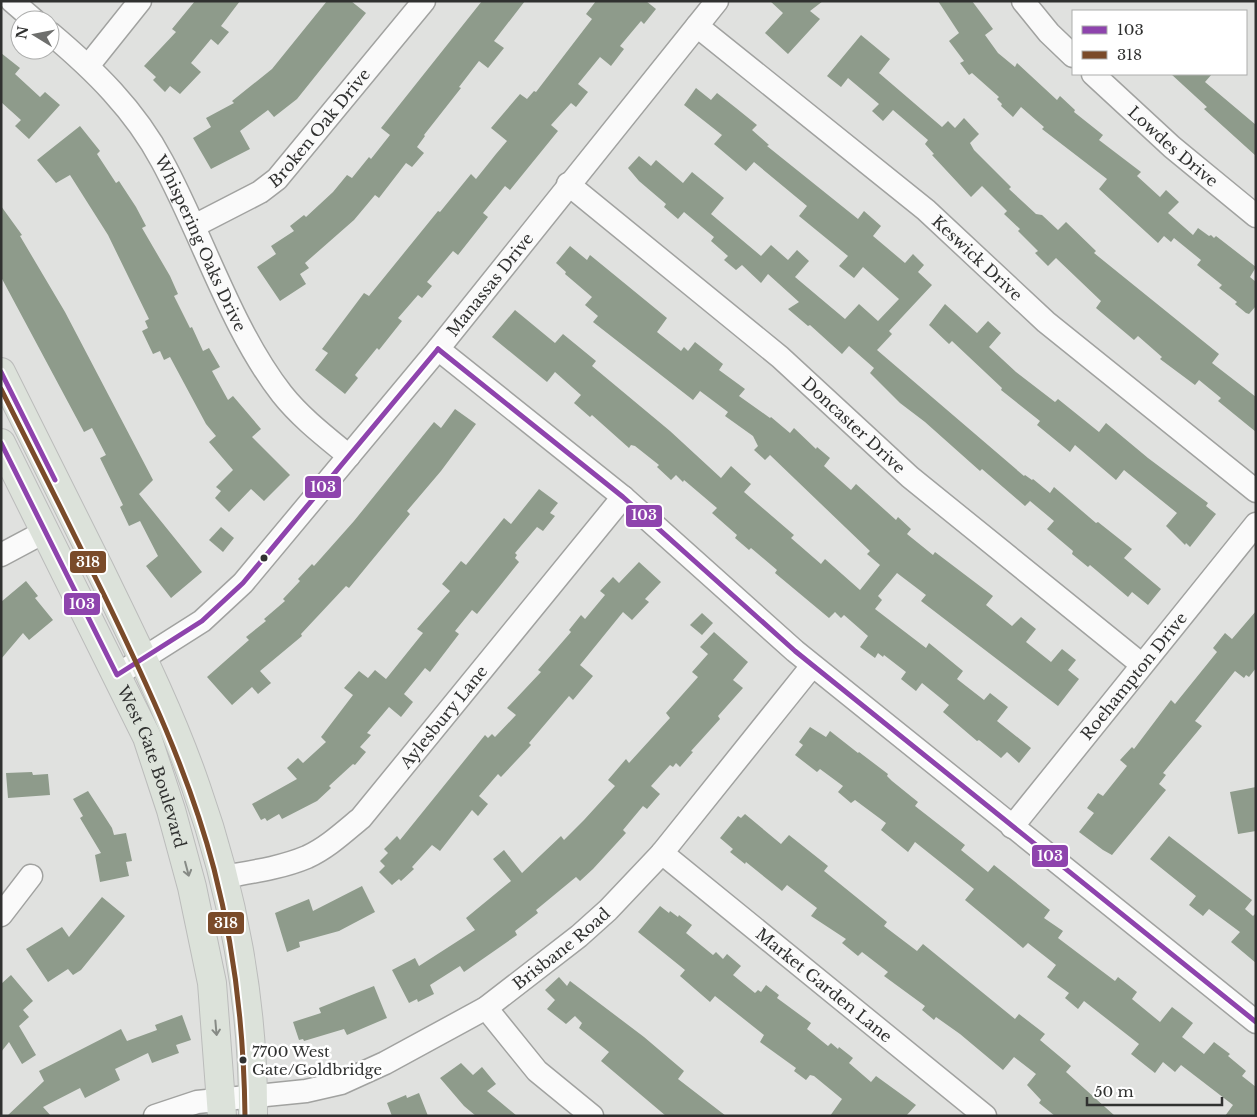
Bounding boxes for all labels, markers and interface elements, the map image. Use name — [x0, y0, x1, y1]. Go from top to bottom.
north arrow — [10, 10, 60, 60]
legend — [1072, 10, 1247, 75]
text: 103 — [1117, 20, 1144, 39]
text: N — [12, 25, 32, 41]
text: 318 — [1117, 45, 1142, 64]
street label: Broken Oak Drive — [265, 64, 374, 192]
street label: Lowdes Drive — [1124, 102, 1222, 191]
street label: Whispering Oaks Drive — [150, 151, 251, 335]
street label: Keswick Drive — [928, 211, 1027, 305]
street label: Manassas Drive — [442, 228, 537, 340]
street label: Doncaster Drive — [798, 373, 909, 478]
line badge: 103 — [304, 475, 342, 499]
text: 103 — [310, 478, 336, 496]
line badge: 103 — [625, 504, 663, 528]
text: 103 — [631, 506, 657, 524]
line badge: 318 — [69, 550, 107, 574]
text: 318 — [76, 553, 100, 571]
unlabelled marker — [259, 553, 269, 563]
line badge: 103 — [63, 592, 101, 616]
text: 103 — [69, 595, 95, 613]
street label: Roehampton Drive — [1076, 608, 1191, 744]
street label: Aylesbury Lane — [395, 661, 492, 773]
street label: West Gate Boulevard — [113, 681, 191, 850]
line badge: 103 — [1031, 844, 1069, 868]
text: 103 — [1037, 847, 1063, 865]
one-way arrow — [183, 860, 192, 876]
street label: Brisbane Road — [509, 903, 614, 994]
line badge: 318 — [207, 911, 245, 935]
text: 318 — [214, 914, 238, 932]
street label: Market Garden Lane — [752, 924, 896, 1046]
one-way arrow — [211, 1020, 221, 1036]
place label: 7700 West Gate/Goldbridge — [252, 1042, 382, 1079]
marker: 7700 West Gate/Goldbridge — [238, 1055, 248, 1065]
scale bar — [1087, 1074, 1222, 1106]
text: 50 m — [1094, 1082, 1134, 1101]

